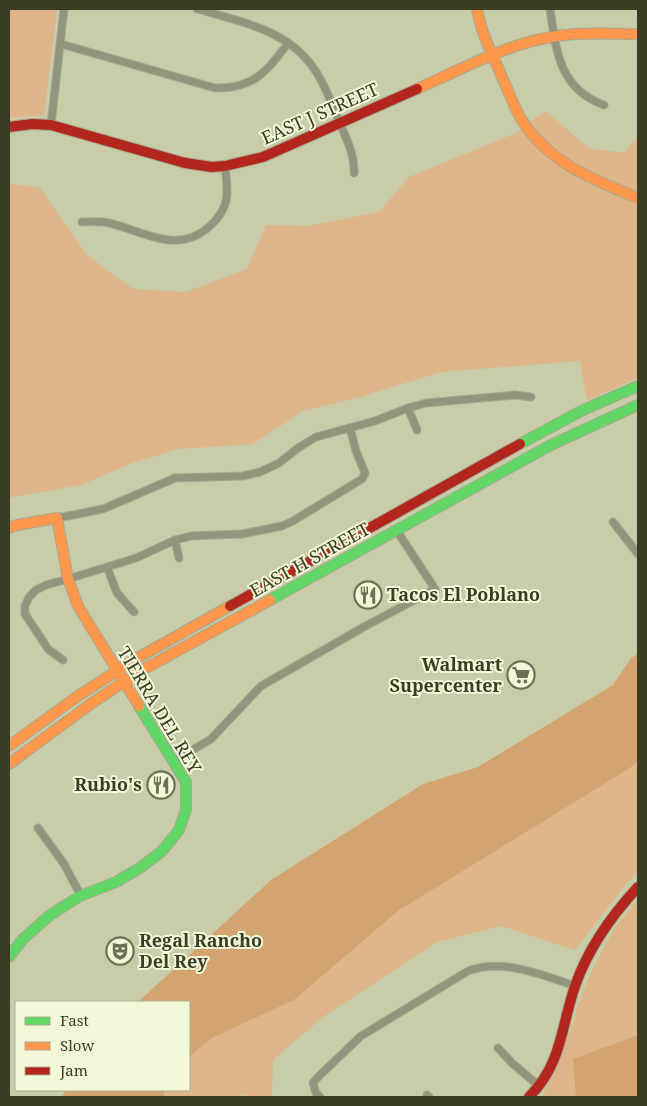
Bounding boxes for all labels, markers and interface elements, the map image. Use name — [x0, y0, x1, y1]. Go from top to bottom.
street label: EAST J STREET — [257, 77, 382, 150]
street label: EAST H STREET — [245, 516, 374, 602]
restaurant icon: Tacos El Poblano — [353, 580, 383, 610]
place label: Tacos El Poblano — [387, 582, 540, 606]
street label: TIERRA DEL REY — [113, 642, 208, 778]
place label: Walmart Supercenter — [389, 652, 503, 697]
supermarket icon: Walmart Supercenter — [506, 660, 536, 690]
restaurant icon: Rubio's — [146, 770, 176, 800]
place label: Rubio's — [74, 772, 142, 796]
place label: Regal Rancho Del Rey — [139, 928, 262, 973]
theatre icon: Regal Rancho Del Rey — [105, 936, 135, 966]
legend — [15, 1001, 190, 1091]
text: Fast — [60, 1010, 89, 1030]
text: Slow — [60, 1035, 94, 1055]
text: Jam — [59, 1060, 88, 1080]

